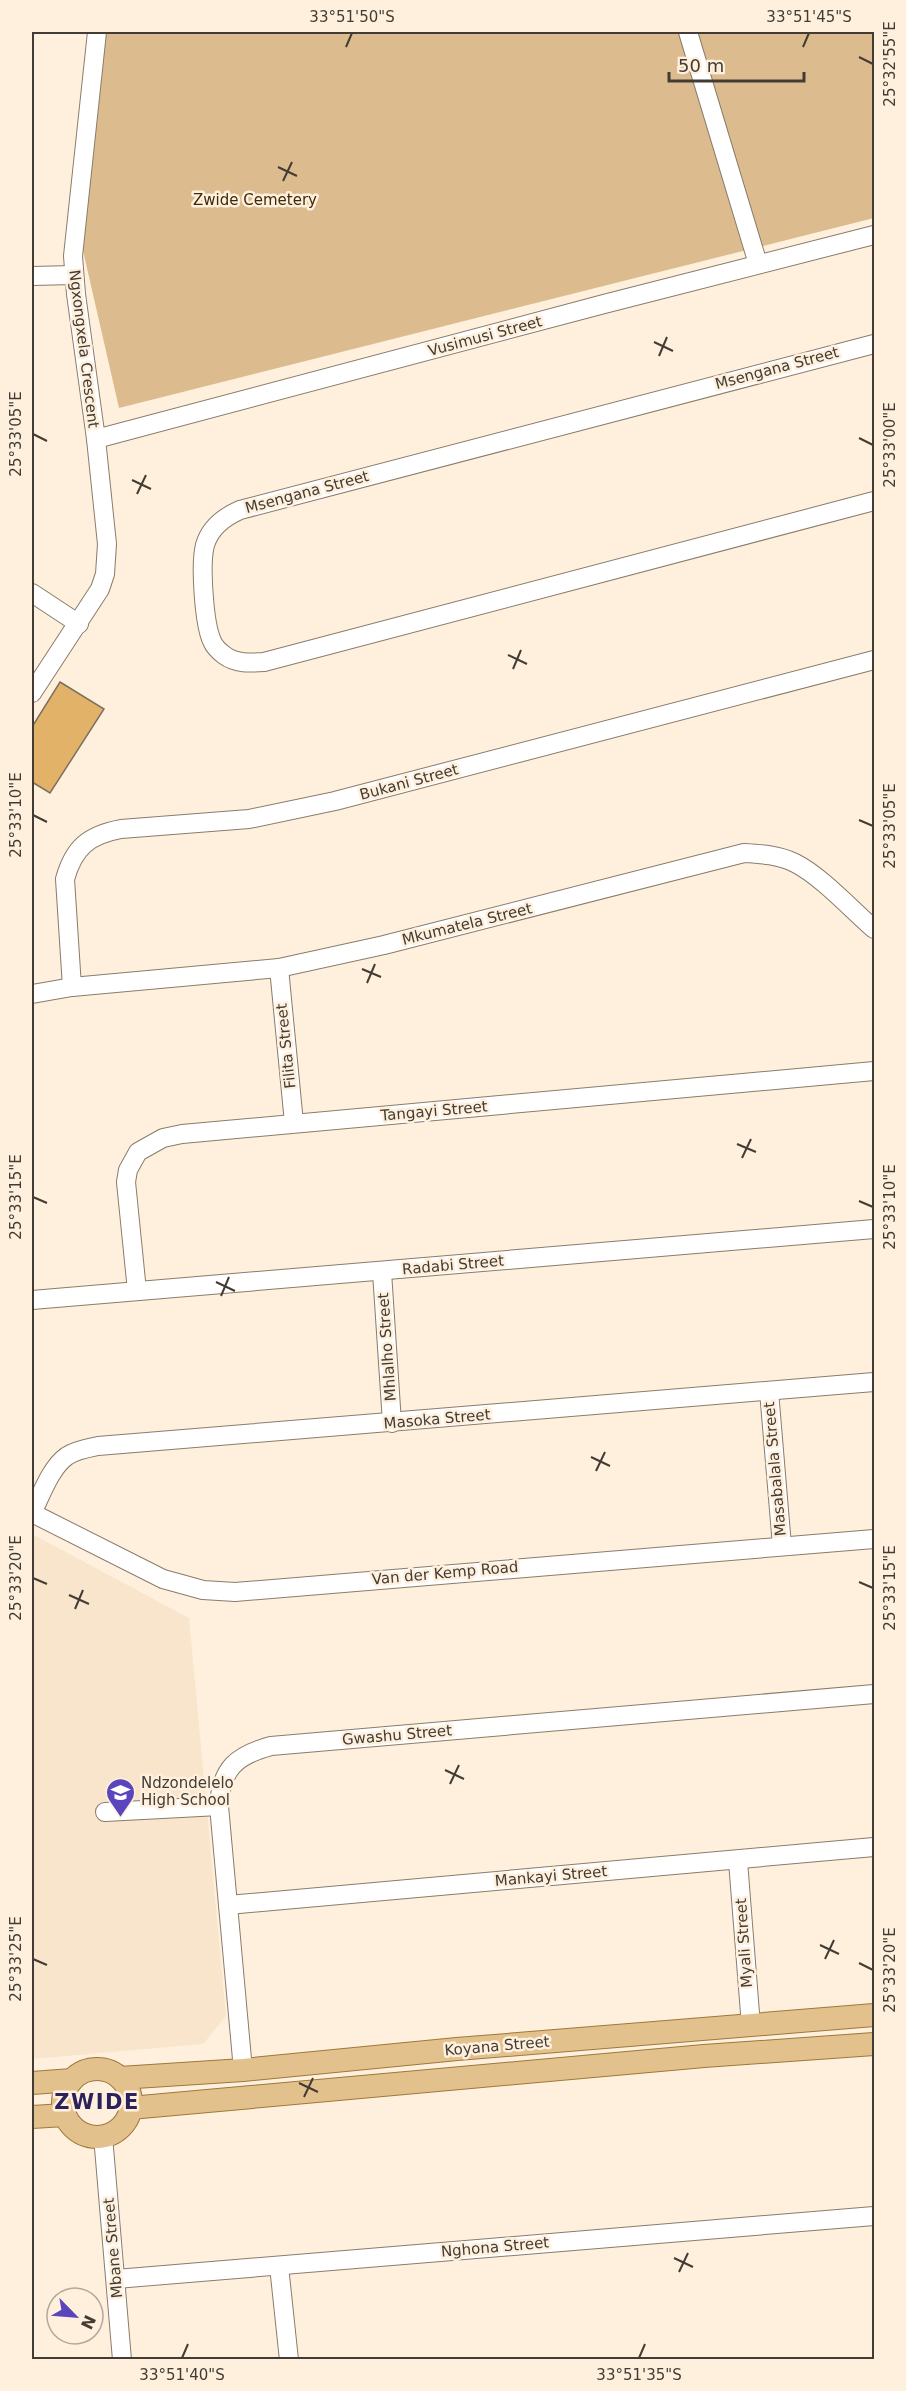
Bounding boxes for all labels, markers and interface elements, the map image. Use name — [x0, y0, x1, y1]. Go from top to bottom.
text: 33°51'50"S — [309, 8, 395, 26]
text: 33°51'45"S — [766, 8, 852, 26]
text: 25°32'55"E — [881, 21, 899, 107]
scale bar — [669, 45, 804, 83]
text: 50 m — [678, 55, 724, 76]
park label: Zwide Cemetery — [193, 191, 317, 209]
street label: Ngxongxela Crescent — [65, 269, 103, 429]
street label: Vusimusi Street — [426, 312, 544, 360]
street label: Msengana Street — [713, 343, 841, 393]
text: 25°33'05"E — [7, 391, 25, 477]
text: 25°33'00"E — [881, 402, 899, 488]
street label: Msengana Street — [243, 467, 371, 517]
street label: Bukani Street — [358, 760, 460, 804]
text: 25°33'10"E — [7, 772, 25, 858]
text: 25°33'05"E — [881, 783, 899, 869]
street label: Mkumatela Street — [400, 899, 534, 949]
street label: Filita Street — [273, 1002, 299, 1089]
street label: Tangayi Street — [379, 1097, 488, 1125]
text: 25°33'15"E — [7, 1154, 25, 1240]
text: 25°33'10"E — [881, 1164, 899, 1250]
street label: Radabi Street — [401, 1252, 505, 1278]
street label: Mhlalho Street — [374, 1292, 400, 1402]
street label: Masabalala Street — [760, 1401, 790, 1537]
street label: Masoka Street — [383, 1405, 491, 1433]
text: 25°33'20"E — [7, 1535, 25, 1621]
text: 25°33'15"E — [881, 1545, 899, 1631]
street label: Van der Kemp Road — [371, 1558, 519, 1588]
street label: Gwashu Street — [341, 1721, 453, 1749]
place label: Ndzondelelo High School — [141, 1774, 234, 1809]
school or university icon: Ndzondelelo High School — [104, 1776, 136, 1818]
street label: Mankayi Street — [494, 1862, 608, 1890]
street label: Myali Street — [732, 1898, 756, 1988]
text: 25°33'25"E — [7, 1916, 25, 2002]
text: 25°33'20"E — [881, 1927, 899, 2013]
street label: Koyana Street — [444, 2032, 550, 2060]
district label: ZWIDE — [54, 2090, 140, 2114]
street label: Mbane Street — [100, 2197, 126, 2299]
street label: Nghona Street — [440, 2233, 550, 2261]
north arrow — [45, 2286, 105, 2346]
text: N — [77, 2312, 100, 2332]
text: 33°51'40"S — [139, 2366, 225, 2384]
text: 33°51'35"S — [596, 2366, 682, 2384]

